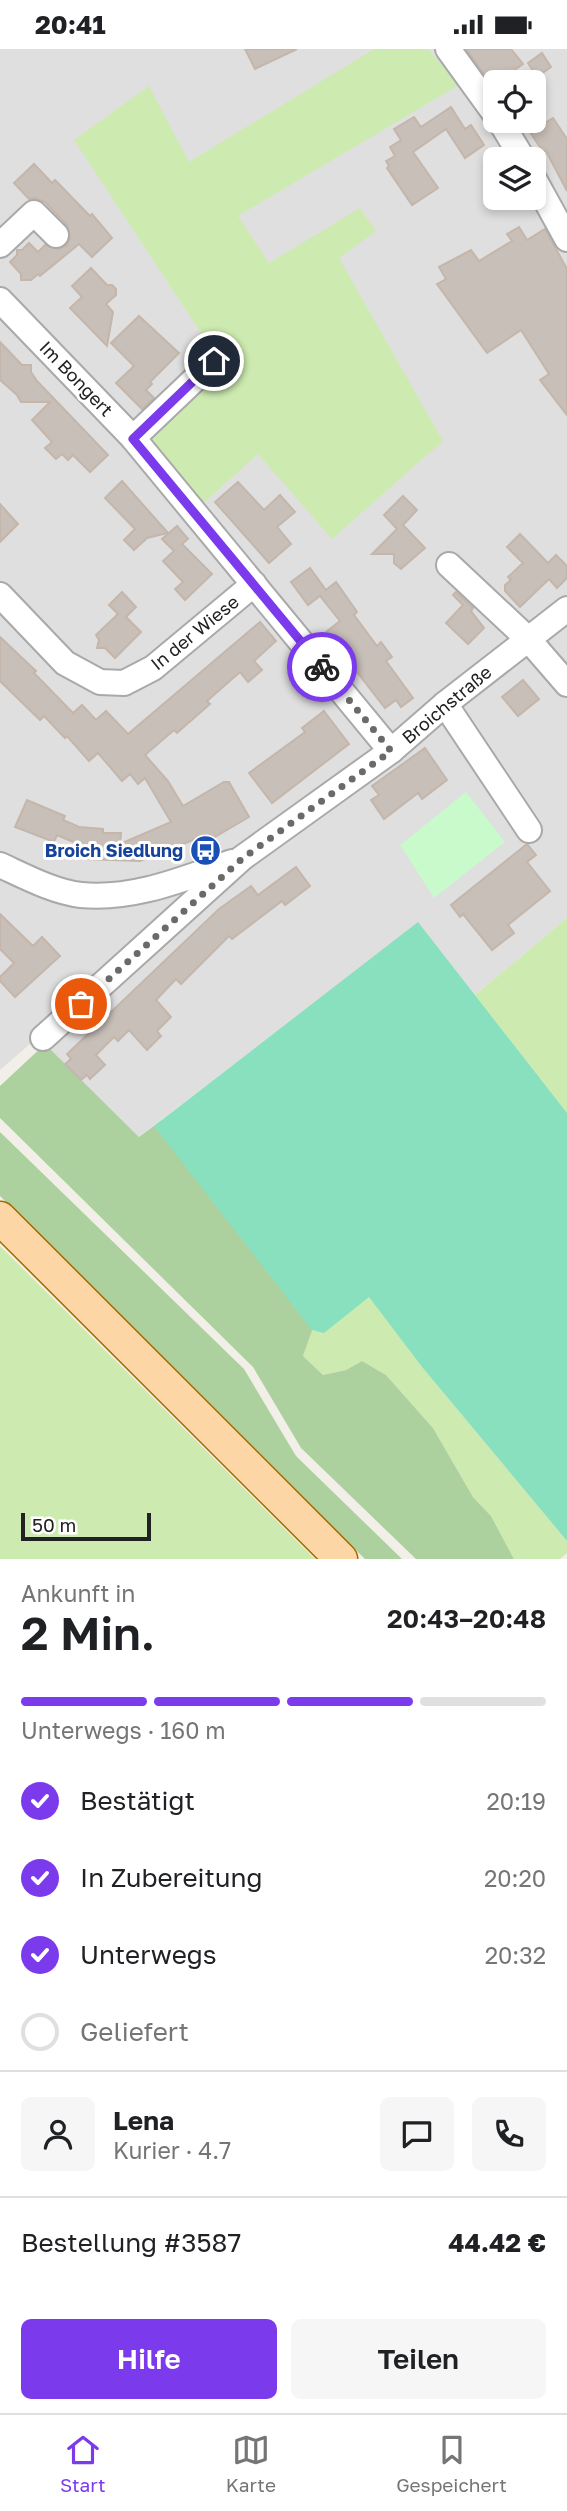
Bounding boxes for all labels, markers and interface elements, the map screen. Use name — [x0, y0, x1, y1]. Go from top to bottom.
text: 20:41 — [35, 9, 106, 40]
map controls — [483, 70, 546, 210]
button: locate — [483, 70, 546, 133]
button: layers — [483, 147, 546, 210]
pin — [184, 331, 244, 391]
street label: Im Bongert — [35, 336, 118, 421]
icon: home — [195, 342, 233, 380]
street label: In der Wiese — [146, 590, 243, 674]
courier — [287, 632, 357, 702]
icon: bike — [303, 648, 341, 686]
street label: Broichstraße — [397, 660, 496, 748]
bus stop icon: Broich Siedlung — [189, 834, 223, 868]
place label: Broich Siedlung — [45, 839, 183, 861]
pin — [51, 974, 111, 1034]
icon: bag — [62, 985, 100, 1023]
scale bar — [21, 1510, 150, 1542]
text: 50 m — [32, 1513, 76, 1536]
text: Ankunft in — [21, 1579, 136, 1607]
text: 20:43–20:48 — [387, 1603, 546, 1634]
text: 2 Min. — [21, 1605, 155, 1660]
text: Unterwegs · 160 m — [21, 1716, 226, 1744]
icon: check — [21, 1782, 59, 1820]
text: Bestätigt — [80, 1785, 195, 1816]
text: 20:19 — [486, 1787, 546, 1815]
icon: check — [21, 1859, 59, 1897]
text: In Zubereitung — [80, 1862, 263, 1893]
text: 20:20 — [484, 1864, 546, 1892]
icon: check — [21, 1936, 59, 1974]
text: Unterwegs — [80, 1939, 217, 1970]
text: 20:32 — [485, 1941, 546, 1969]
text: Geliefert — [80, 2016, 189, 2047]
button: person — [21, 2097, 95, 2171]
button: chat — [380, 2097, 454, 2171]
button: phone — [472, 2097, 546, 2171]
text: Lena — [113, 2105, 174, 2136]
text: Kurier · 4.7 — [113, 2136, 231, 2164]
text: Bestellung #3587 — [21, 2227, 241, 2258]
text: 44.42 € — [448, 2227, 546, 2258]
button: Hilfe — [21, 2319, 277, 2399]
button: Teilen — [291, 2319, 546, 2399]
tab: Start — [60, 2431, 106, 2496]
tab: Karte — [226, 2431, 276, 2496]
tab: Gespeichert — [396, 2431, 507, 2496]

